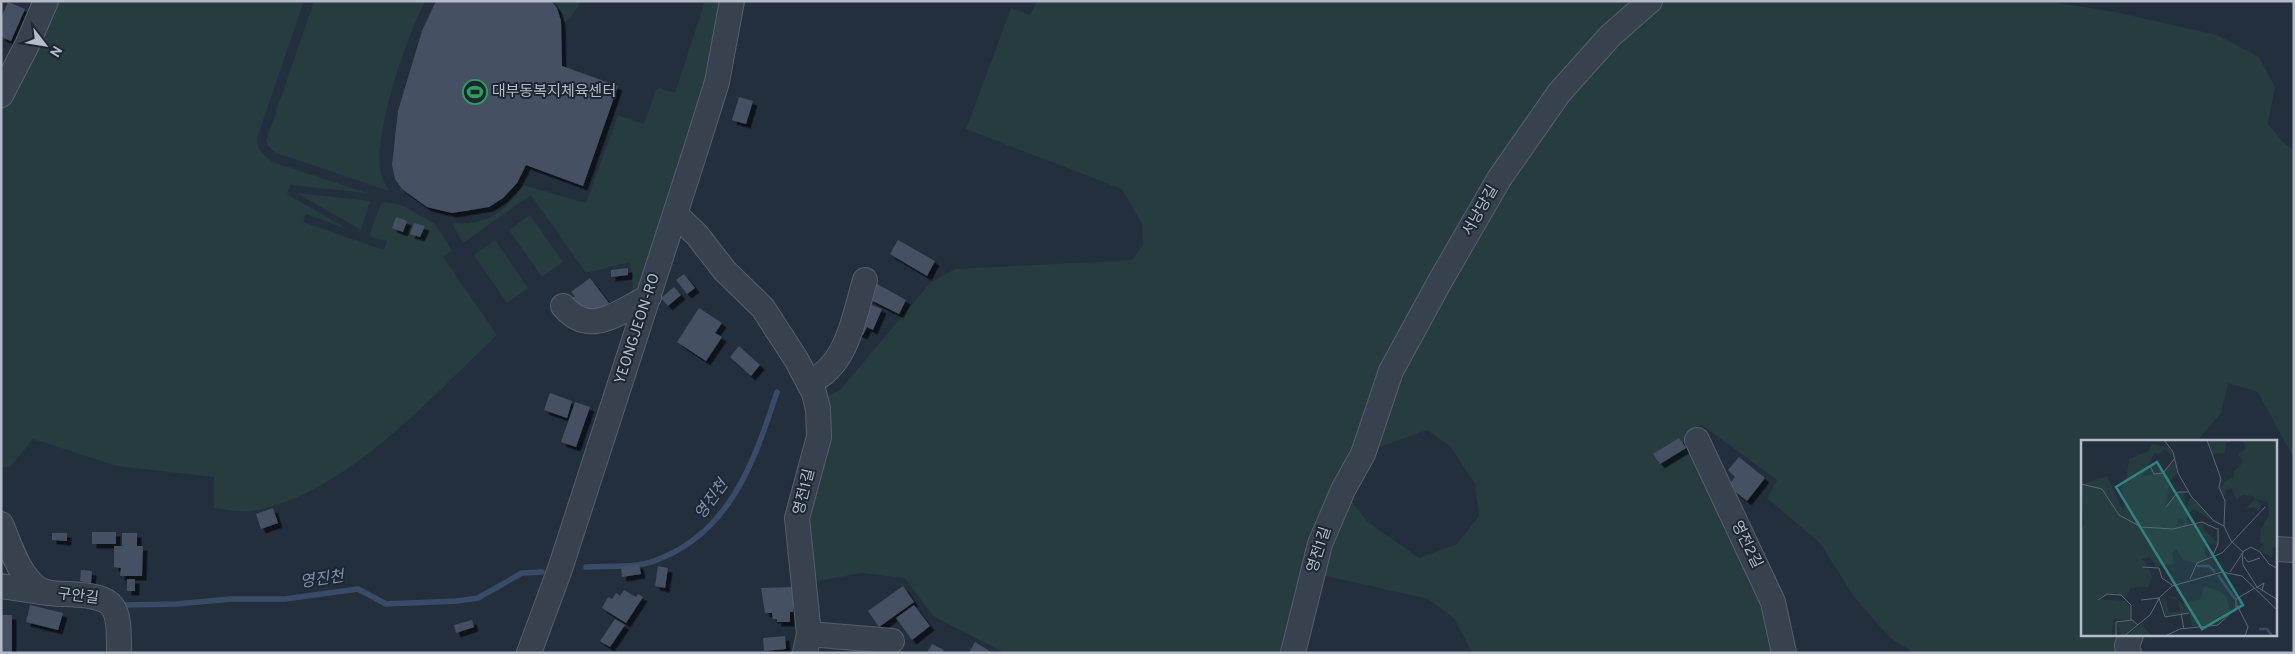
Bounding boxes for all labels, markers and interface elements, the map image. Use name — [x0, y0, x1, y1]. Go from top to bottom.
north arrow — [20, 20, 70, 70]
text: N — [45, 42, 65, 60]
sports icon: 대부동복지체육센터 — [462, 79, 488, 105]
place label: 대부동복지체육센터 — [492, 83, 616, 102]
street label: 서낭당길 — [1459, 182, 1503, 240]
street label: YEONGJEON-RO — [611, 271, 665, 387]
inset map — [2081, 440, 2278, 636]
street label: 영전1길 — [790, 467, 820, 517]
water label: 영진천 — [691, 474, 734, 524]
street label: 영전2길 — [1726, 518, 1766, 572]
street label: 영전1길 — [1304, 525, 1336, 575]
water label: 영진천 — [299, 567, 348, 593]
street label: 구안길 — [56, 585, 100, 609]

